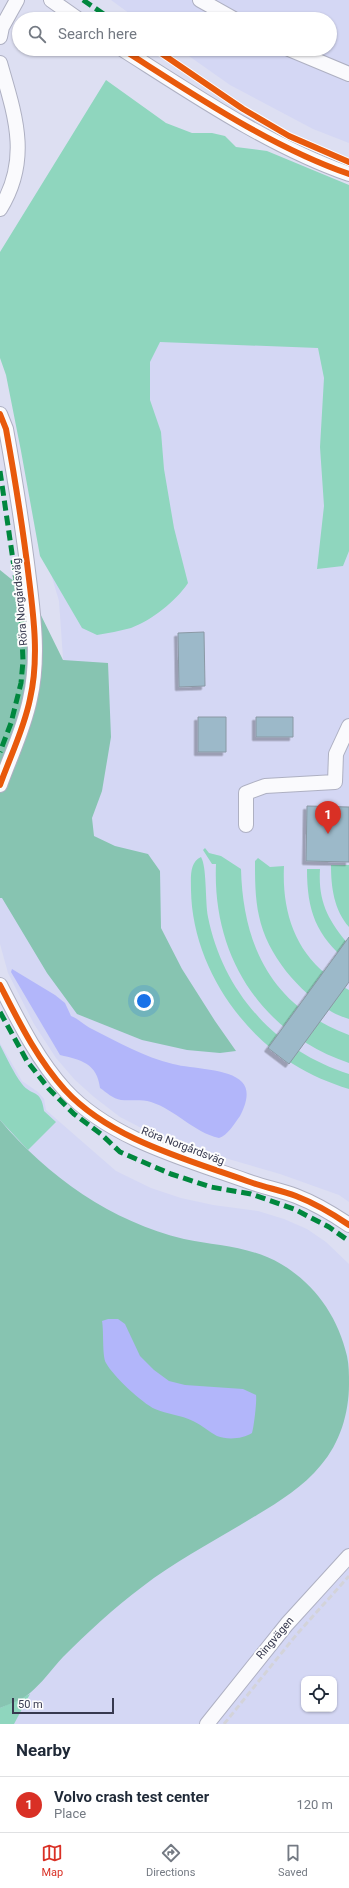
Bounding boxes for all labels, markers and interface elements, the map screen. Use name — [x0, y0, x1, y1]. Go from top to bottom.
search box — [12, 12, 337, 56]
icon: search — [26, 23, 48, 45]
text: Search here — [58, 25, 137, 43]
street label: Röra Norgårdsväg — [10, 558, 30, 646]
pin: 1 — [315, 801, 341, 834]
your location — [134, 991, 154, 1011]
street label: Röra Norgårdsväg — [140, 1124, 226, 1168]
street label: Ringvägen — [254, 1614, 296, 1662]
map controls — [301, 1676, 337, 1712]
button: locate — [301, 1676, 337, 1712]
scale bar — [12, 1696, 114, 1715]
text: 50 m — [18, 1698, 43, 1711]
text: Nearby — [16, 1740, 71, 1760]
text: Volvo crash test center — [54, 1788, 209, 1806]
text: 1 — [25, 1797, 33, 1812]
text: 120 m — [296, 1797, 333, 1812]
text: Place — [54, 1806, 86, 1821]
tab: Map — [41, 1842, 63, 1879]
tab: Directions — [146, 1842, 195, 1879]
tab: Saved — [278, 1842, 308, 1879]

